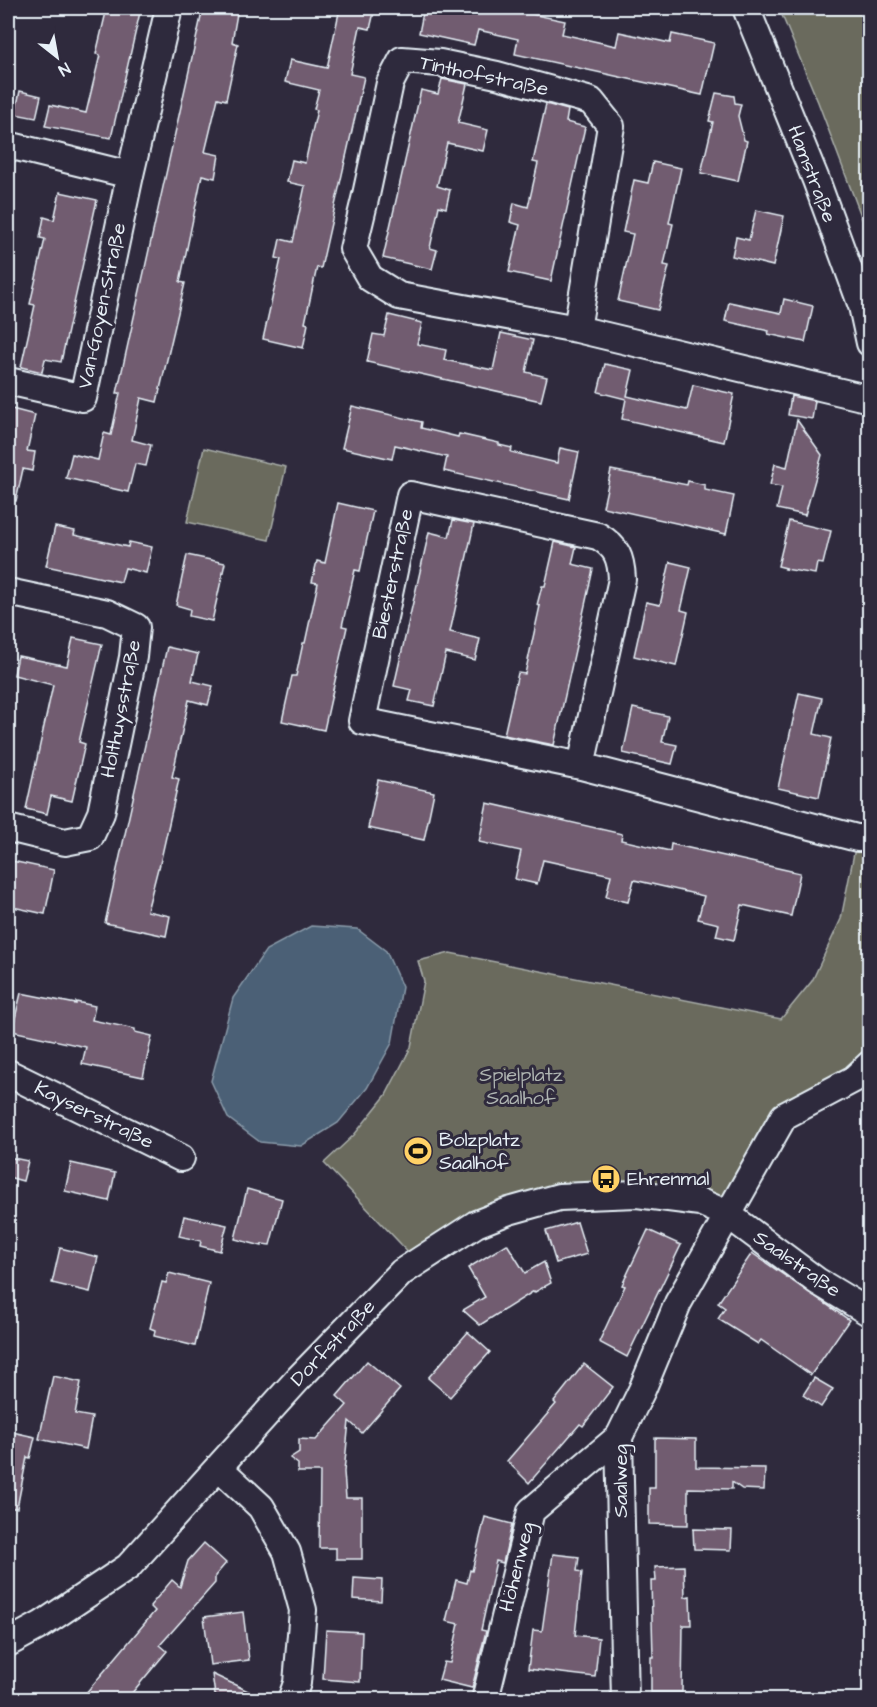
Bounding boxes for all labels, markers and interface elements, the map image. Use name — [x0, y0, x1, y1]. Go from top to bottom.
north arrow — [27, 27, 87, 87]
street label: Tinthofstraße — [417, 49, 551, 103]
text: N — [54, 57, 74, 81]
street label: Hamstraße — [781, 121, 843, 227]
street label: Van-Goyen-Straße — [71, 220, 134, 392]
street label: Biesterstraße — [366, 506, 420, 642]
street label: Holthuysstraße — [94, 637, 149, 781]
park label: Spielplatz Saalhof — [479, 1061, 563, 1112]
street label: Kayserstraße — [29, 1074, 159, 1157]
place label: Bolzplatz Saalhof — [439, 1126, 520, 1177]
sports icon: Bolzplatz Saalhof — [402, 1135, 434, 1167]
bus stop icon: Ehrenmal — [590, 1163, 622, 1195]
place label: Ehrenmal — [627, 1165, 709, 1193]
street label: Saalstraße — [748, 1224, 846, 1304]
street label: Dorfstraße — [284, 1293, 382, 1393]
street label: Saalweg — [607, 1444, 636, 1518]
street label: Höhenweg — [492, 1519, 543, 1615]

